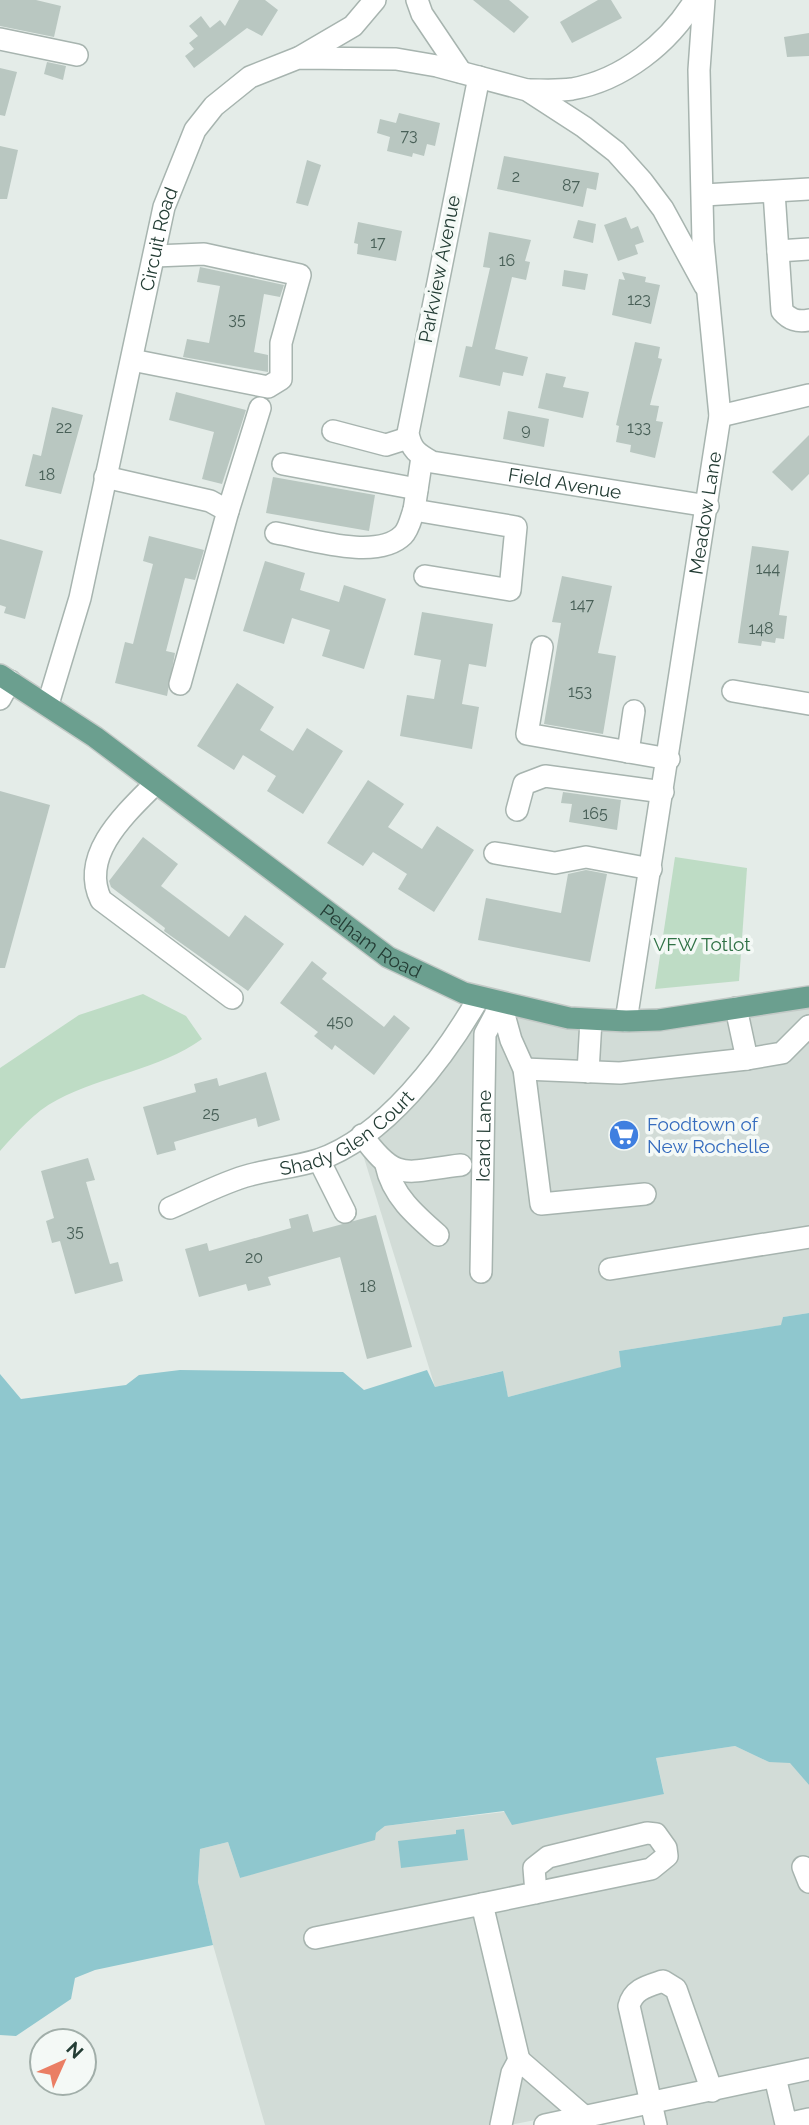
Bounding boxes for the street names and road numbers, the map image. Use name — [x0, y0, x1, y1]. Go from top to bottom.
street label: Circuit Road — [135, 184, 182, 293]
street label: Parkview Avenue — [414, 193, 464, 345]
street label: Meadow Lane — [685, 450, 725, 576]
street label: Field Avenue — [507, 463, 623, 503]
street label: Pelham Road — [316, 899, 425, 982]
street label: Shady Glen Court — [278, 1085, 419, 1179]
street label: Icard Lane — [472, 1090, 495, 1182]

